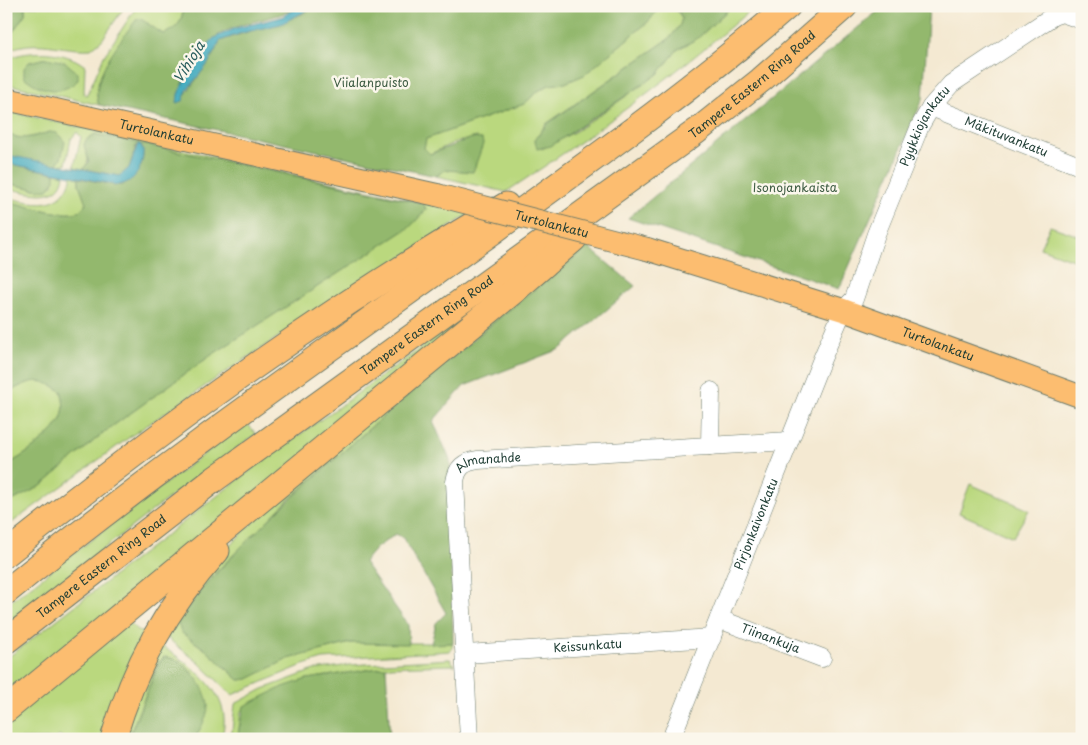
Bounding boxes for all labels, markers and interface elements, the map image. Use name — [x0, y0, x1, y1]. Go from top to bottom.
street label: Tampere Eastern Ring Road — [685, 26, 819, 142]
water label: Vihioja — [168, 36, 210, 87]
park label: Viialanpuisto — [333, 73, 409, 91]
street label: Pyykkiojankatu — [894, 81, 954, 169]
street label: Mäkituvankatu — [962, 111, 1051, 161]
street label: Turtolankatu — [117, 114, 196, 149]
park label: Isonojankaista — [753, 178, 838, 196]
street label: Turtolankatu — [512, 205, 591, 242]
street label: Tampere Eastern Ring Road — [356, 271, 497, 379]
street label: Turtolankatu — [899, 322, 977, 365]
street label: Almanahde — [450, 447, 521, 476]
street label: Pirjonkaivonkatu — [729, 475, 782, 573]
street label: Tampere Eastern Ring Road — [32, 510, 170, 622]
street label: Tiinankuja — [739, 618, 803, 657]
street label: Keissunkatu — [553, 634, 623, 656]

